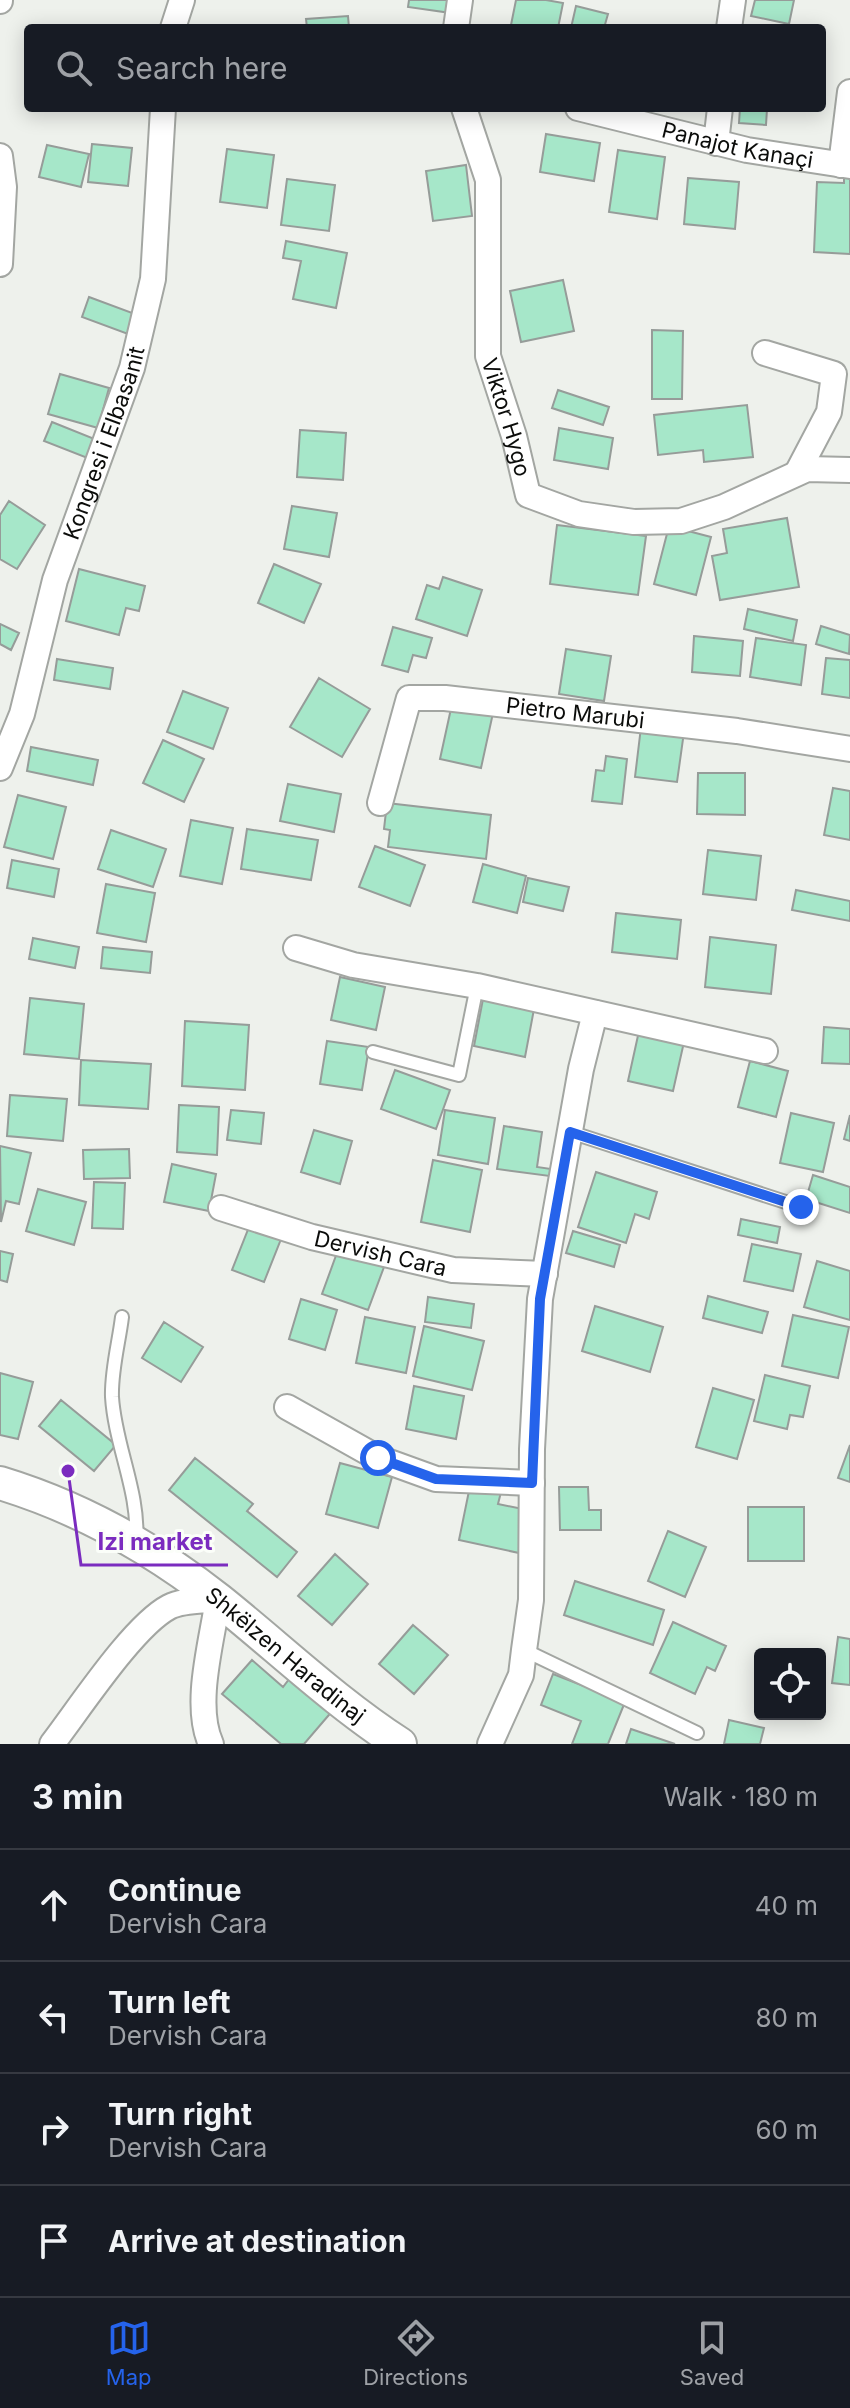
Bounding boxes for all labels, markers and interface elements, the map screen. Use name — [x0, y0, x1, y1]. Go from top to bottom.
search box — [24, 24, 826, 112]
icon: search — [52, 46, 96, 90]
text: Search here — [116, 50, 288, 86]
street label: Panajot Kanaçi — [659, 116, 815, 173]
street label: Kongresi i Elbasanit — [58, 344, 150, 543]
street label: Viktor Hygo — [477, 355, 536, 479]
street label: Pietro Marubi — [505, 692, 646, 733]
route end — [783, 1189, 819, 1225]
street label: Dervish Cara — [312, 1225, 449, 1281]
route start — [360, 1440, 396, 1476]
callout: Izi market — [81, 1517, 228, 1565]
text: Izi market — [97, 1527, 213, 1556]
street label: Shkëlzen Haradinaj — [200, 1581, 371, 1729]
map controls — [754, 1648, 826, 1720]
button: locate — [754, 1648, 826, 1720]
text: 3 min — [32, 1776, 123, 1817]
text: Walk · 180 m — [663, 1781, 818, 1812]
text: Continue — [108, 1872, 242, 1908]
icon: ahead — [32, 1883, 76, 1927]
text: 40 m — [755, 1890, 818, 1921]
text: Dervish Cara — [108, 1908, 267, 1939]
text: Turn left — [108, 1984, 230, 2020]
icon: left — [32, 1995, 76, 2039]
text: 80 m — [755, 2002, 818, 2033]
text: Dervish Cara — [108, 2020, 267, 2051]
text: Turn right — [108, 2096, 252, 2132]
icon: right — [32, 2107, 76, 2151]
text: 60 m — [755, 2114, 818, 2145]
text: Dervish Cara — [108, 2132, 267, 2163]
icon: arrive — [32, 2219, 76, 2263]
text: Arrive at destination — [108, 2223, 406, 2259]
tab: Map — [106, 2316, 152, 2390]
tab: Directions — [363, 2316, 468, 2390]
tab: Saved — [680, 2316, 744, 2390]

